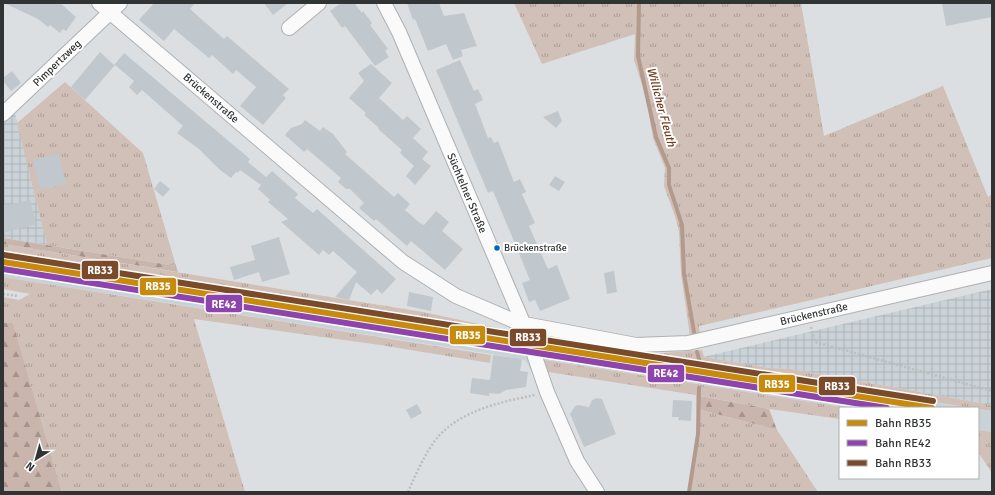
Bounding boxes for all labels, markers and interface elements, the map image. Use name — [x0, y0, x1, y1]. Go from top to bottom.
street label: Pimpertzweg — [30, 37, 84, 89]
water label: Willicher Fleuth — [643, 66, 679, 149]
street label: Brückenstraße — [181, 70, 241, 126]
street label: Süchtelner Straße — [444, 151, 490, 235]
place label: Brückenstraße — [504, 242, 567, 254]
marker: Brückenstraße — [492, 243, 502, 253]
line badge: RB33 — [81, 260, 119, 280]
text: RB33 — [87, 264, 113, 277]
line badge: RB35 — [139, 277, 177, 296]
text: RB35 — [145, 280, 171, 293]
line badge: RE42 — [205, 294, 243, 313]
text: RE42 — [212, 298, 237, 311]
street label: Brückenstraße — [779, 300, 849, 328]
line badge: RB35 — [449, 325, 486, 345]
line badge: RB33 — [509, 328, 547, 347]
text: RB35 — [455, 329, 481, 342]
text: RB33 — [515, 331, 541, 344]
line badge: RE42 — [647, 364, 685, 383]
text: RE42 — [654, 367, 679, 380]
line badge: RB35 — [758, 374, 796, 393]
line badge: RB33 — [818, 376, 856, 396]
text: RB35 — [764, 378, 790, 391]
text: RB33 — [824, 380, 850, 393]
legend — [839, 407, 979, 479]
text: Bahn RB35 — [875, 416, 932, 431]
text: Bahn RE42 — [875, 436, 931, 451]
north arrow — [16, 439, 56, 479]
text: Bahn RB33 — [875, 456, 932, 471]
text: N — [23, 459, 37, 474]

